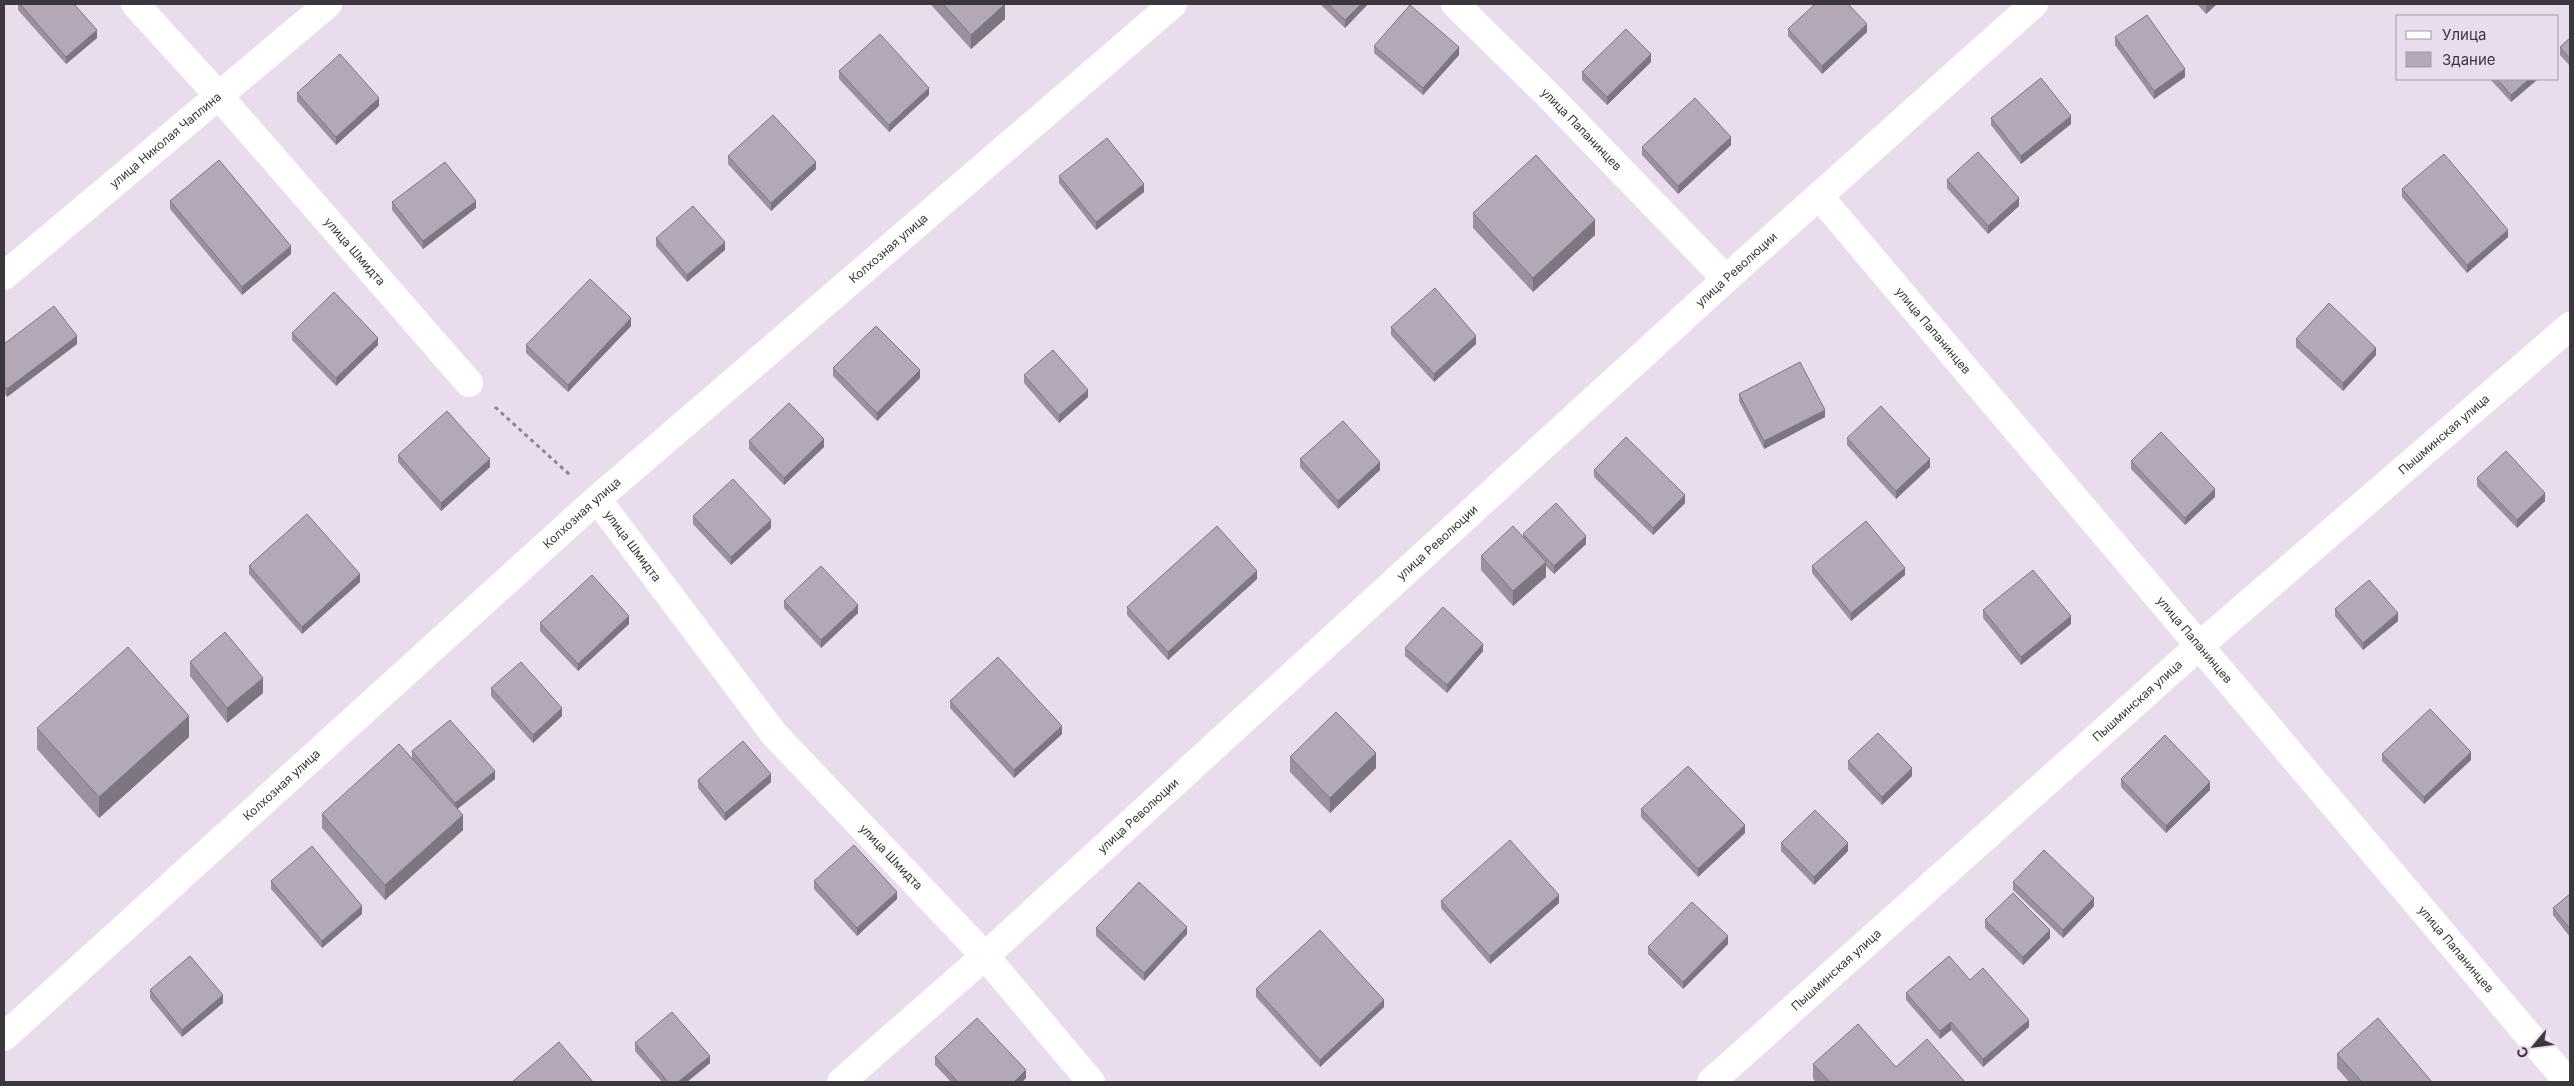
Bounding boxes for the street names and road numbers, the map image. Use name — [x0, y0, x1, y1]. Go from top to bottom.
street label: улица Папанинцев — [1538, 85, 1625, 174]
street label: улица Николая Чаплина — [107, 89, 224, 191]
street label: Колхозная улица — [846, 210, 931, 286]
street label: улица Шмидта — [321, 214, 389, 288]
street label: улица Революции — [1692, 229, 1780, 310]
street label: улица Папанинцев — [1892, 284, 1974, 377]
street label: Пышминская улица — [2395, 391, 2492, 478]
street label: Колхозная улица — [540, 474, 623, 551]
street label: улица Революции — [1393, 502, 1481, 583]
street label: улица Шмидта — [601, 507, 665, 584]
street label: улица Папанинцев — [2154, 593, 2236, 686]
street label: Пышминская улица — [2089, 656, 2185, 745]
street label: Колхозная улица — [240, 746, 323, 824]
street label: улица Революции — [1094, 775, 1182, 856]
street label: улица Шмидта — [857, 821, 926, 893]
street label: улица Папанинцев — [2415, 902, 2497, 996]
street label: Пышминская улица — [1788, 926, 1884, 1014]

